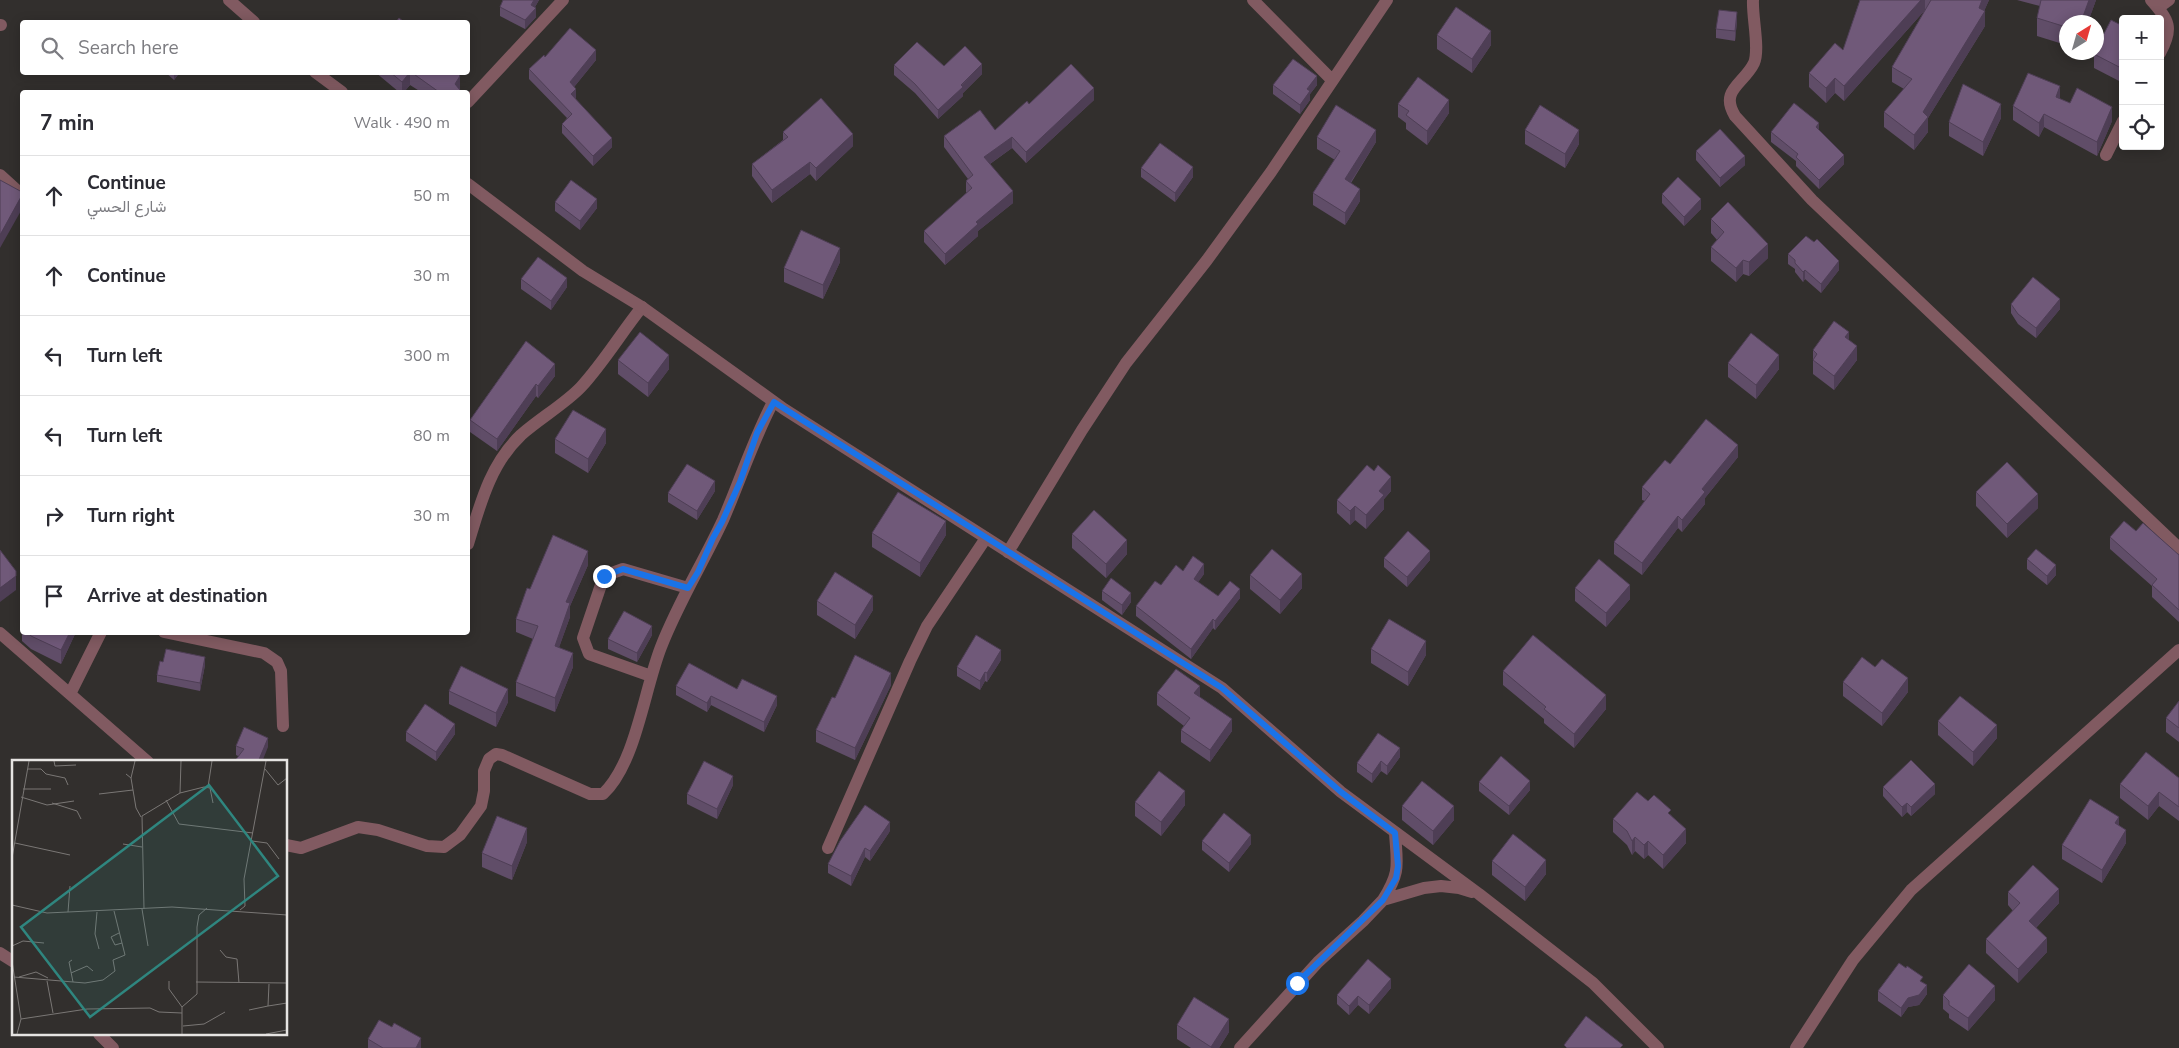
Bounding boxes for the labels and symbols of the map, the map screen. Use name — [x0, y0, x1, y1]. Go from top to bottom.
north arrow — [2059, 15, 2104, 60]
route end — [593, 565, 616, 588]
inset map — [12, 760, 288, 1036]
route start — [1286, 972, 1309, 995]

